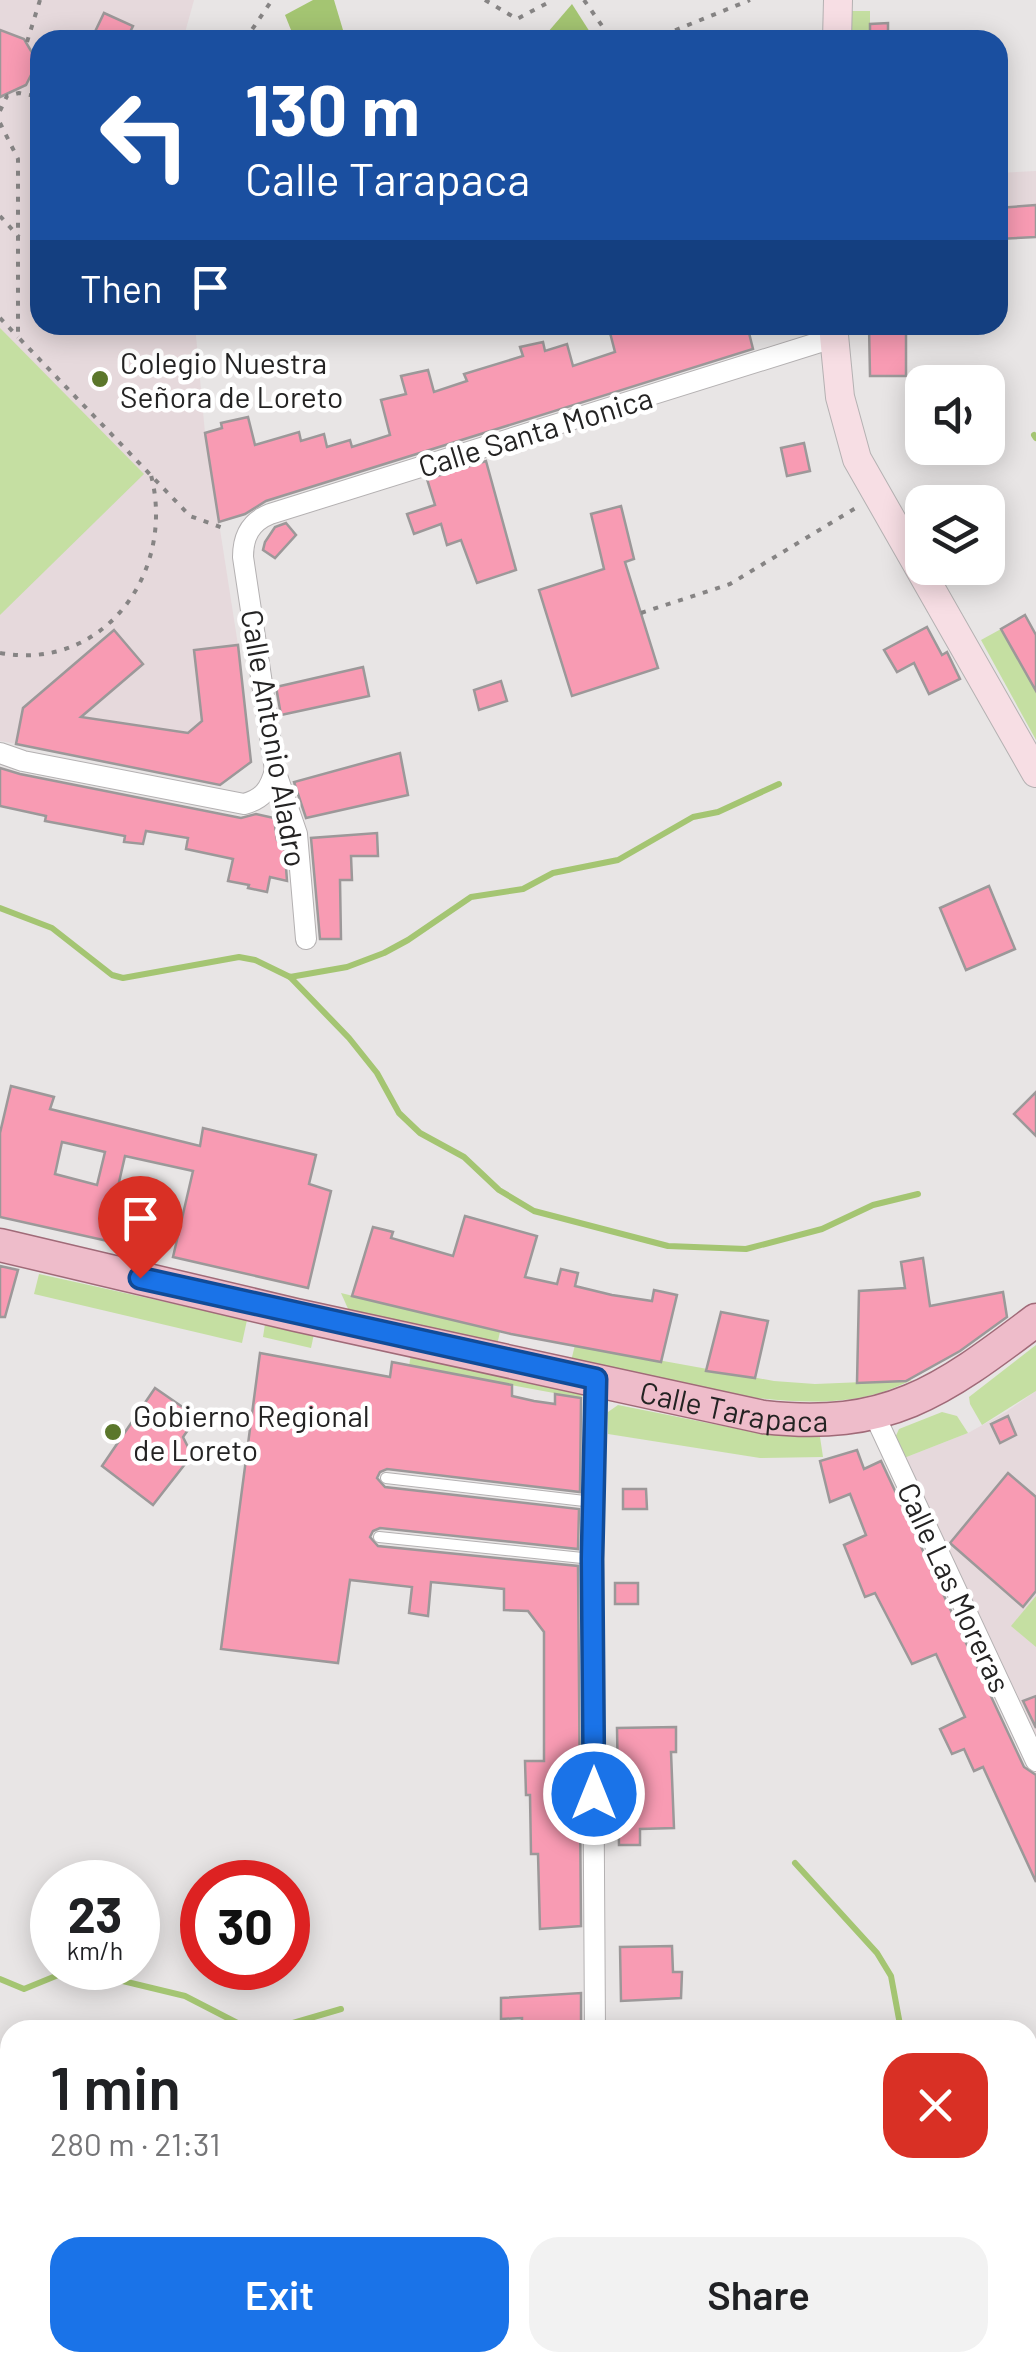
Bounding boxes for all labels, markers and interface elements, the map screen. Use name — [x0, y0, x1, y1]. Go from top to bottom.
text: 130 m — [245, 66, 420, 150]
icon: left — [80, 70, 210, 200]
text: Calle Tarapaca — [245, 151, 530, 205]
icon: arrive — [183, 260, 238, 315]
text: Then — [80, 265, 163, 311]
place label: Colegio Nuestra Señora de Loreto — [120, 344, 343, 414]
map controls — [905, 365, 1005, 585]
button: sound — [905, 365, 1005, 465]
marker: Colegio Nuestra Señora de Loreto — [89, 368, 111, 390]
street label: Calle Santa Monica — [414, 378, 656, 484]
button: layers — [905, 485, 1005, 585]
street label: Calle Antonio Aladro — [235, 607, 315, 869]
pin — [98, 1176, 183, 1279]
icon: arrive — [113, 1191, 168, 1246]
street label: Calle Tarapaca — [637, 1373, 829, 1438]
place label: Gobierno Regional de Loreto — [133, 1397, 370, 1467]
marker: Gobierno Regional de Loreto — [102, 1421, 124, 1443]
street label: Calle Las Moreras — [891, 1476, 1019, 1698]
position arrow — [542, 1742, 646, 1846]
speed limit sign: 30 — [180, 1860, 310, 1990]
text: 23 — [68, 1883, 122, 1943]
text: km/h — [67, 1935, 123, 1965]
text: 1 min — [50, 2050, 181, 2122]
button: close — [883, 2053, 988, 2158]
text: 280 m · 21:31 — [50, 2124, 221, 2162]
button: Exit — [50, 2237, 509, 2352]
button: Share — [529, 2237, 988, 2352]

